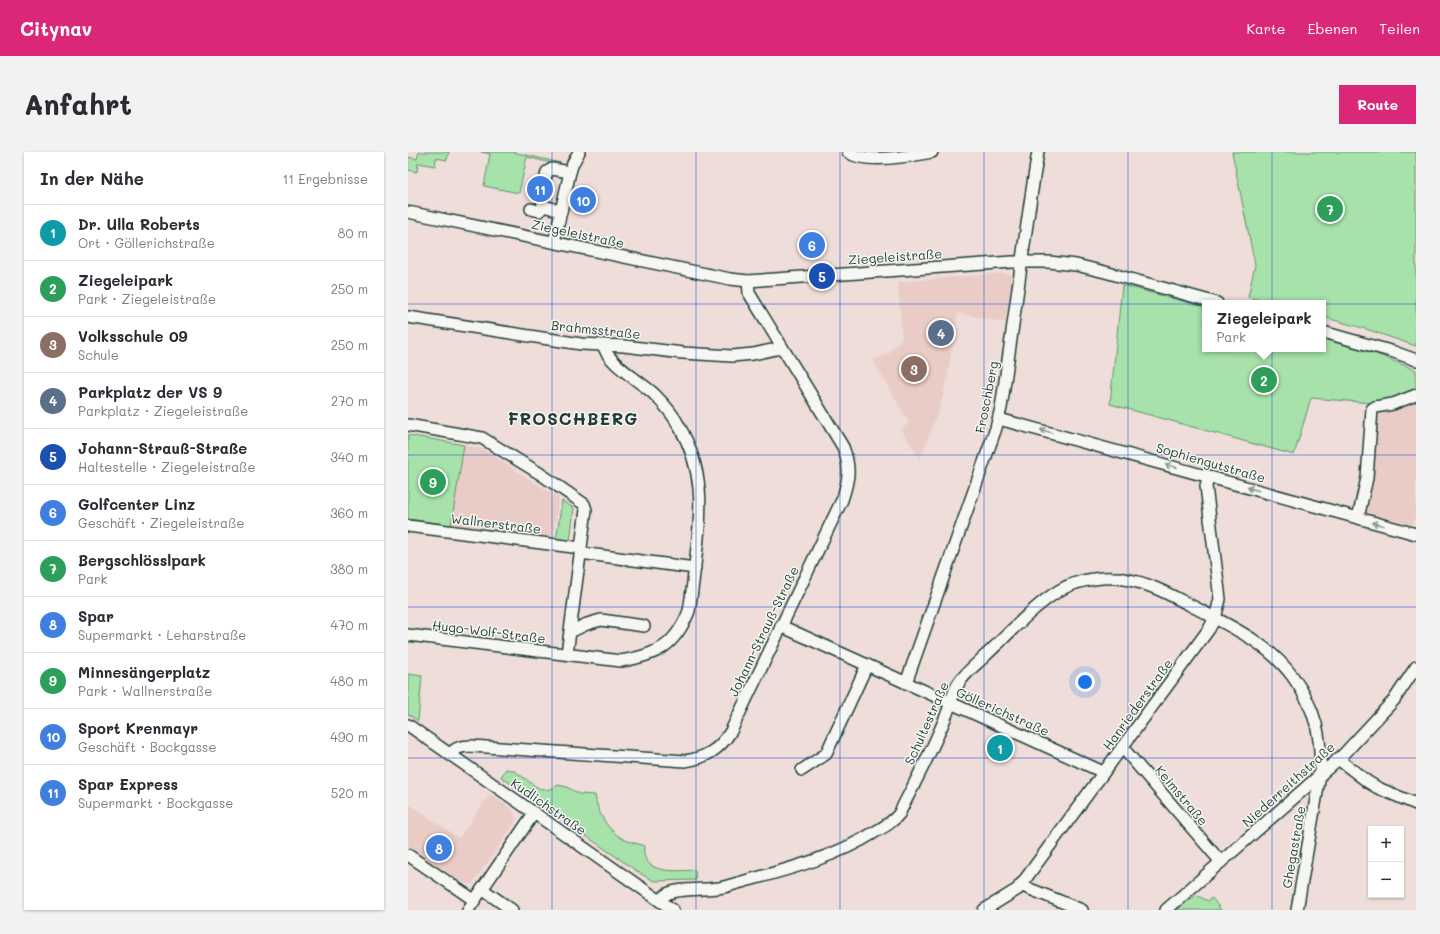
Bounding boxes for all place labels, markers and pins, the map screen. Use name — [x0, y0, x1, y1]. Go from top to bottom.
pin: 11 — [527, 174, 553, 204]
pin: 10 — [570, 185, 596, 215]
pin: 7 — [1317, 194, 1343, 224]
pin: 6 — [799, 230, 825, 260]
pin: 5 — [809, 261, 835, 291]
pin: 4 — [928, 318, 954, 348]
pin: 3 — [901, 354, 927, 384]
pin: 2 — [1251, 365, 1277, 395]
pin: 9 — [420, 467, 446, 497]
pin: 1 — [987, 733, 1013, 763]
pin: 8 — [426, 833, 452, 863]

